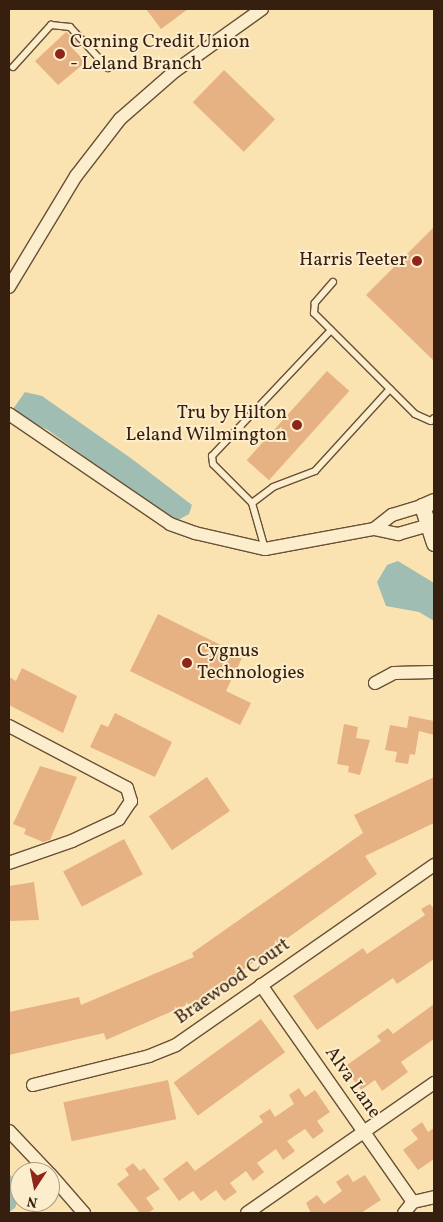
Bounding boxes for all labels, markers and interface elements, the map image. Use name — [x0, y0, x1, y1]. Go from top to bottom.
place label: Corning Credit Union - Leland Branch — [70, 32, 250, 76]
marker: Corning Credit Union - Leland Branch — [54, 48, 66, 60]
place label: Harris Teeter — [298, 250, 407, 272]
marker: Harris Teeter — [411, 255, 423, 267]
place label: Tru by Hilton Leland Wilmington — [125, 403, 287, 447]
marker: Tru by Hilton Leland Wilmington — [291, 419, 303, 431]
place label: Cygnus Technologies — [197, 641, 305, 685]
marker: Cygnus Technologies — [181, 657, 193, 669]
street label: Braewood Court — [171, 934, 295, 1030]
street label: Alva Lane — [319, 1043, 385, 1123]
north arrow — [10, 1162, 60, 1212]
text: N — [25, 1191, 39, 1212]

